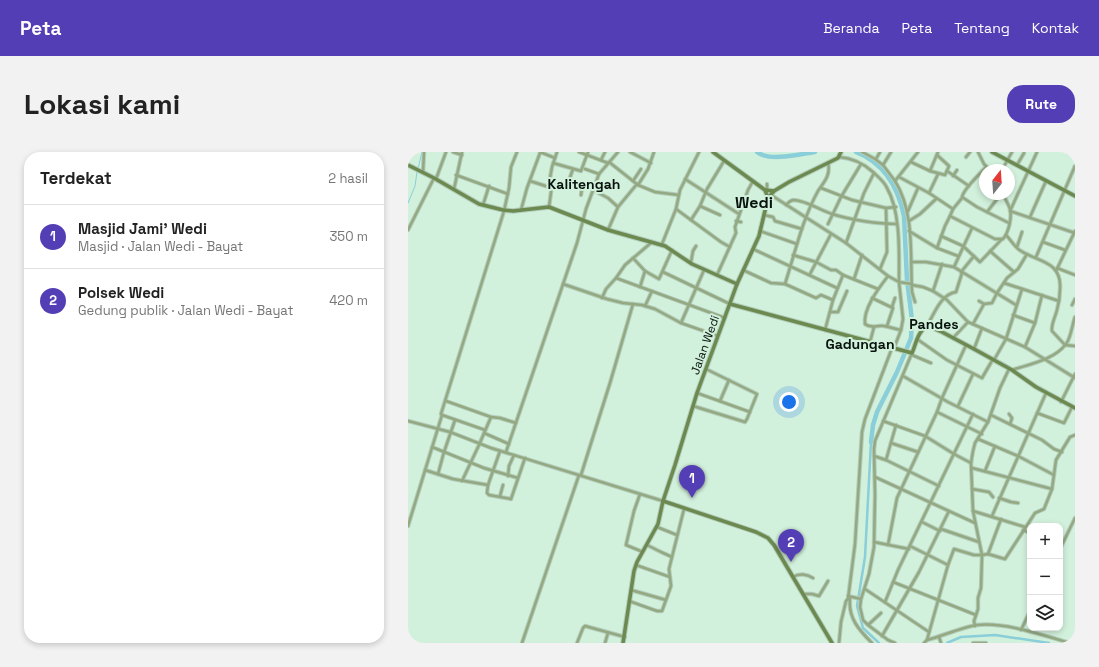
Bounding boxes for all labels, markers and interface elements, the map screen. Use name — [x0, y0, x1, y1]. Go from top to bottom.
text: Peta — [20, 16, 62, 41]
text: Beranda — [823, 19, 880, 37]
text: Peta — [902, 19, 932, 37]
text: Tentang — [954, 19, 1010, 37]
text: Kontak — [1032, 19, 1079, 37]
button: Rute — [1007, 85, 1075, 123]
text: Lokasi kami — [24, 86, 180, 122]
north arrow — [979, 164, 1015, 200]
text: Terdekat — [40, 167, 112, 189]
text: 2 hasil — [328, 170, 368, 187]
district label: Kalitengah — [548, 175, 620, 193]
district label: Wedi — [735, 192, 773, 213]
text: Masjid Jami' Wedi — [78, 219, 207, 238]
text: 1 — [50, 228, 56, 245]
text: 350 m — [330, 228, 368, 245]
text: Masjid · Jalan Wedi - Bayat — [78, 238, 243, 255]
text: Polsek Wedi — [78, 283, 164, 302]
text: 2 — [49, 292, 57, 309]
text: 420 m — [329, 292, 368, 309]
text: Gedung publik · Jalan Wedi - Bayat — [78, 302, 293, 319]
street label: Jalan Wedi — [687, 313, 723, 377]
district label: Pandes — [909, 315, 959, 333]
district label: Gadungan — [825, 335, 895, 353]
your location — [779, 392, 799, 412]
pin: 1 — [679, 465, 705, 498]
map controls — [1027, 523, 1063, 631]
button: + — [1027, 523, 1063, 559]
pin: 2 — [778, 529, 804, 562]
button: − — [1027, 559, 1063, 595]
button: layers — [1027, 595, 1063, 631]

